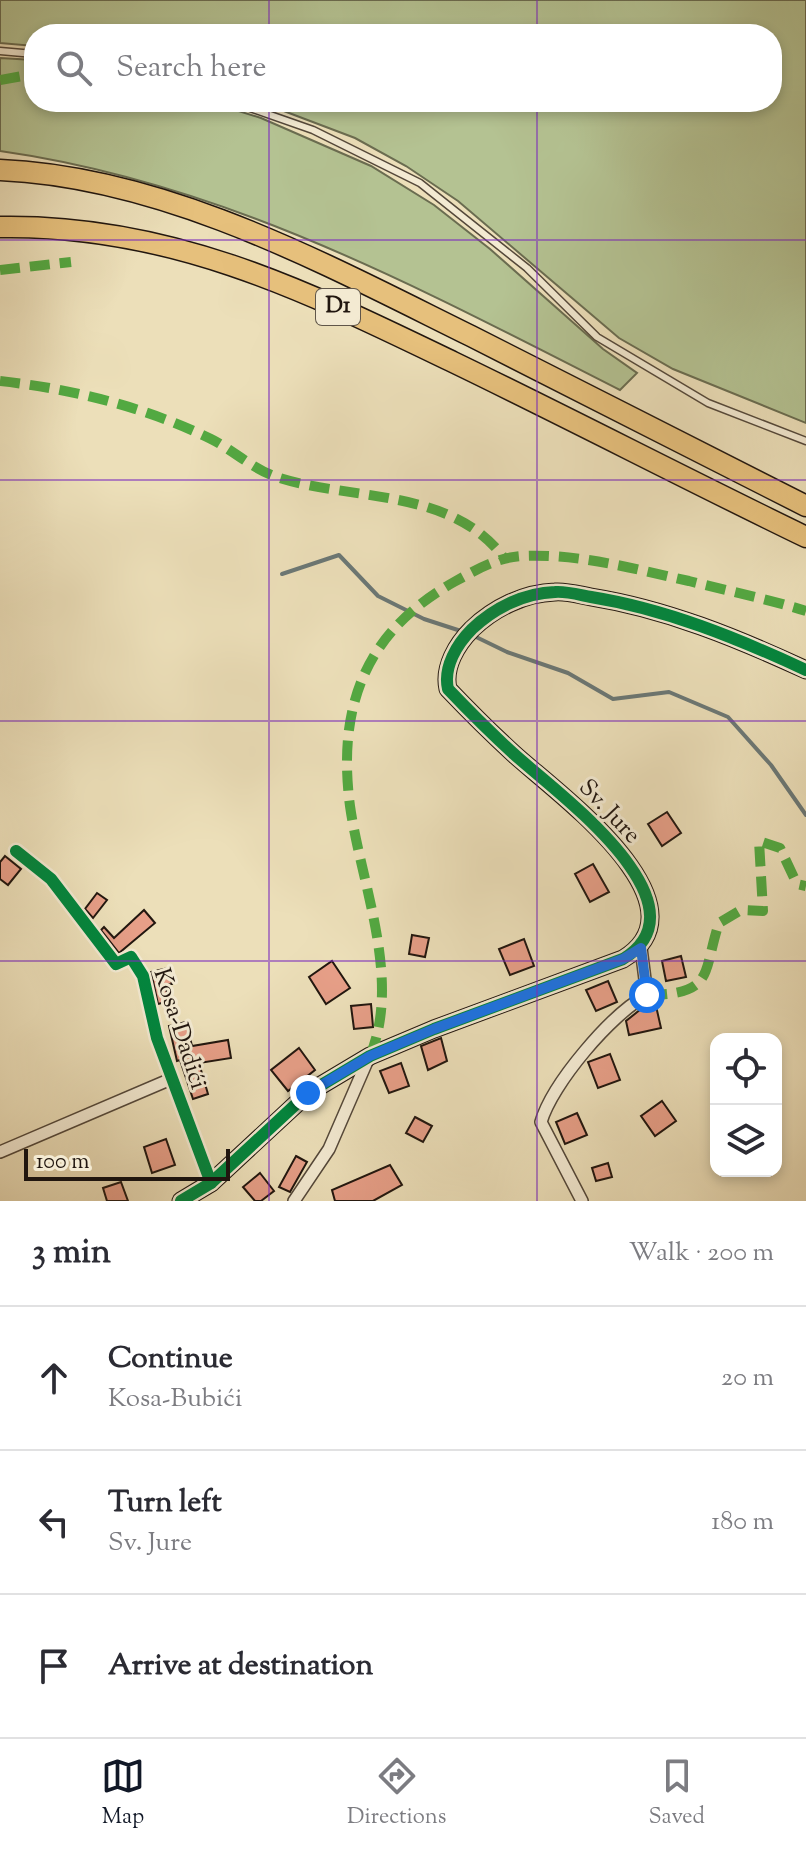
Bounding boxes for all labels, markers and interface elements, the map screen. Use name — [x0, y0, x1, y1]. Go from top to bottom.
search box — [24, 24, 782, 112]
icon: search — [52, 46, 96, 90]
text: Search here — [116, 47, 266, 90]
road number: D1 — [316, 289, 360, 325]
street label: Sv. Jure — [570, 772, 648, 852]
street label: Kosa-Dadići — [143, 964, 215, 1094]
route start — [629, 977, 665, 1013]
map controls — [710, 1033, 782, 1177]
button: locate — [710, 1033, 782, 1105]
route end — [290, 1075, 326, 1111]
button: layers — [710, 1105, 782, 1177]
scale bar — [24, 1145, 230, 1181]
text: 100 m — [36, 1147, 89, 1179]
text: 3 min — [32, 1229, 111, 1278]
text: Walk · 200 m — [629, 1235, 774, 1272]
text: Continue — [108, 1338, 233, 1381]
icon: ahead — [32, 1356, 76, 1400]
text: 20 m — [721, 1360, 774, 1397]
text: Kosa-Bubići — [108, 1381, 242, 1418]
text: Turn left — [108, 1482, 222, 1525]
icon: left — [32, 1500, 76, 1544]
text: 180 m — [711, 1504, 774, 1541]
text: Sv. Jure — [108, 1525, 192, 1562]
icon: arrive — [32, 1644, 76, 1688]
text: Arrive at destination — [108, 1645, 373, 1688]
tab: Map — [101, 1754, 145, 1834]
tab: Directions — [347, 1754, 446, 1834]
tab: Saved — [648, 1754, 705, 1834]

